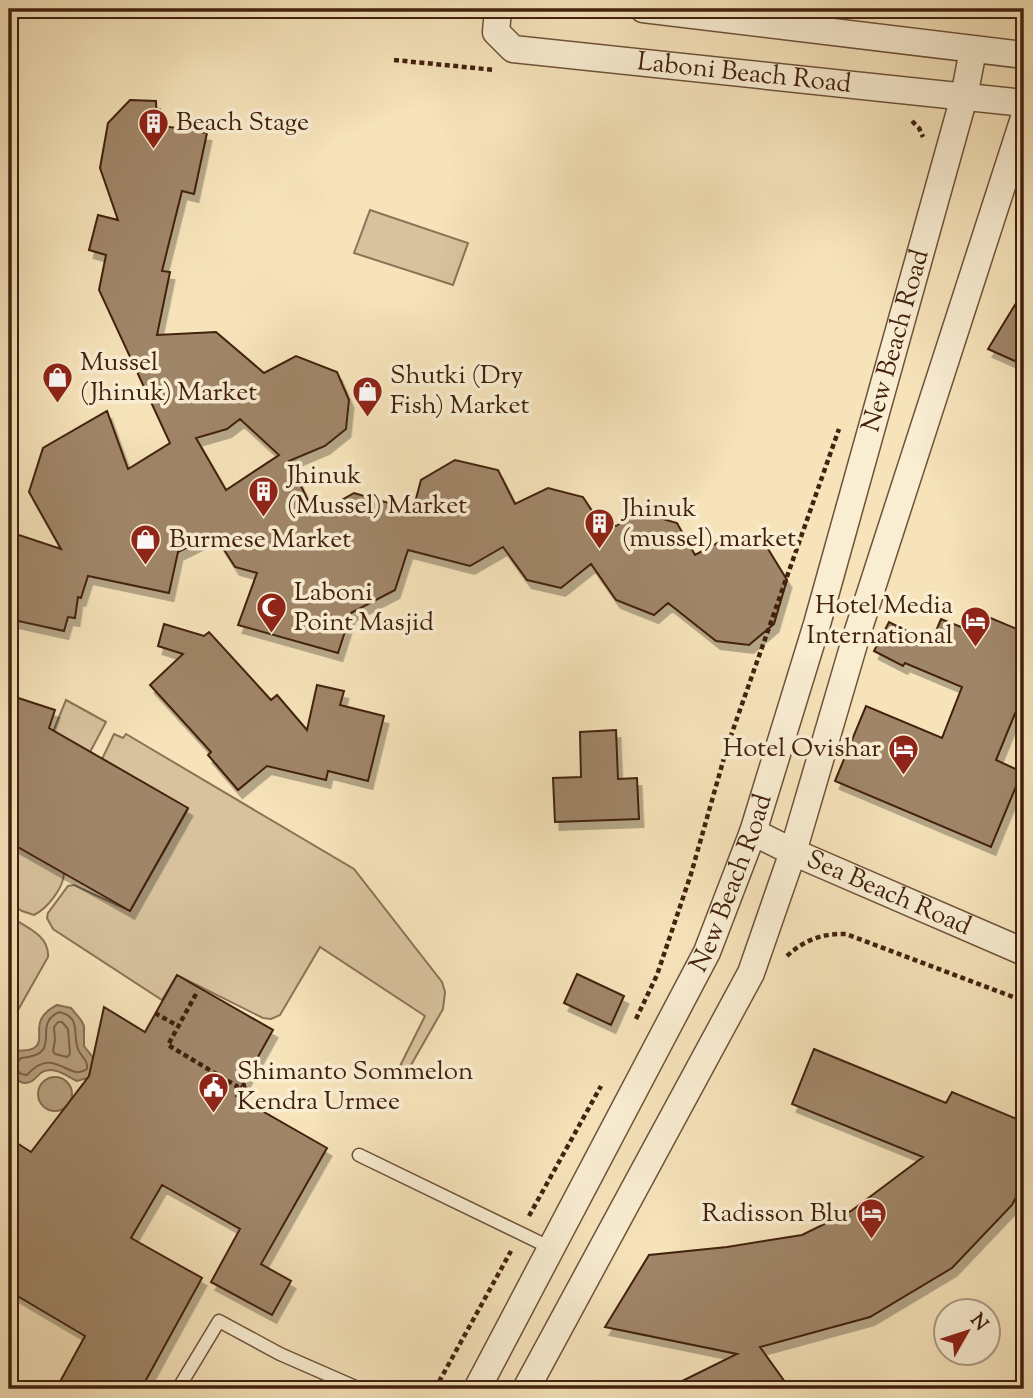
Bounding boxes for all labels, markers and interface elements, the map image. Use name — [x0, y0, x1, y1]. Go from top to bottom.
street label: Laboni Beach Road — [635, 44, 853, 103]
place label: Beach Stage — [176, 105, 309, 142]
building icon: Beach Stage — [136, 106, 170, 150]
street label: New Beach Road — [853, 245, 939, 436]
place label: Mussel (Jhinuk) Market — [80, 345, 257, 412]
place label: Shutki (Dry Fish) Market — [390, 358, 529, 425]
shop icon: Mussel (Jhinuk) Market — [40, 361, 74, 405]
shop icon: Shutki (Dry Fish) Market — [350, 374, 384, 418]
place label: Jhinuk (Mussel) Market — [285, 458, 467, 525]
building icon: Jhinuk (Mussel) Market — [247, 474, 281, 518]
place label: Jhinuk (mussel) market — [620, 491, 796, 558]
building icon: Jhinuk (mussel) market — [582, 507, 616, 551]
place label: Burmese Market — [169, 522, 351, 559]
shop icon: Burmese Market — [129, 523, 163, 567]
place label: Laboni Point Masjid — [294, 575, 434, 642]
place label: Hotel Media International — [807, 588, 953, 655]
mosque icon: Laboni Point Masjid — [254, 591, 288, 635]
hotel icon: Hotel Media International — [959, 604, 993, 648]
place label: Hotel Ovishar — [723, 731, 881, 768]
hotel icon: Hotel Ovishar — [887, 732, 921, 776]
street label: New Beach Road — [681, 789, 782, 979]
street label: Sea Beach Road — [800, 841, 977, 946]
place label: Shimanto Sommelon Kendra Urmee — [237, 1054, 473, 1121]
public building icon: Shimanto Sommelon Kendra Urmee — [197, 1070, 231, 1114]
place label: Radisson Blu — [702, 1196, 848, 1233]
hotel icon: Radisson Blu — [854, 1197, 888, 1241]
north arrow — [932, 1296, 1002, 1366]
text: N — [963, 1308, 994, 1337]

